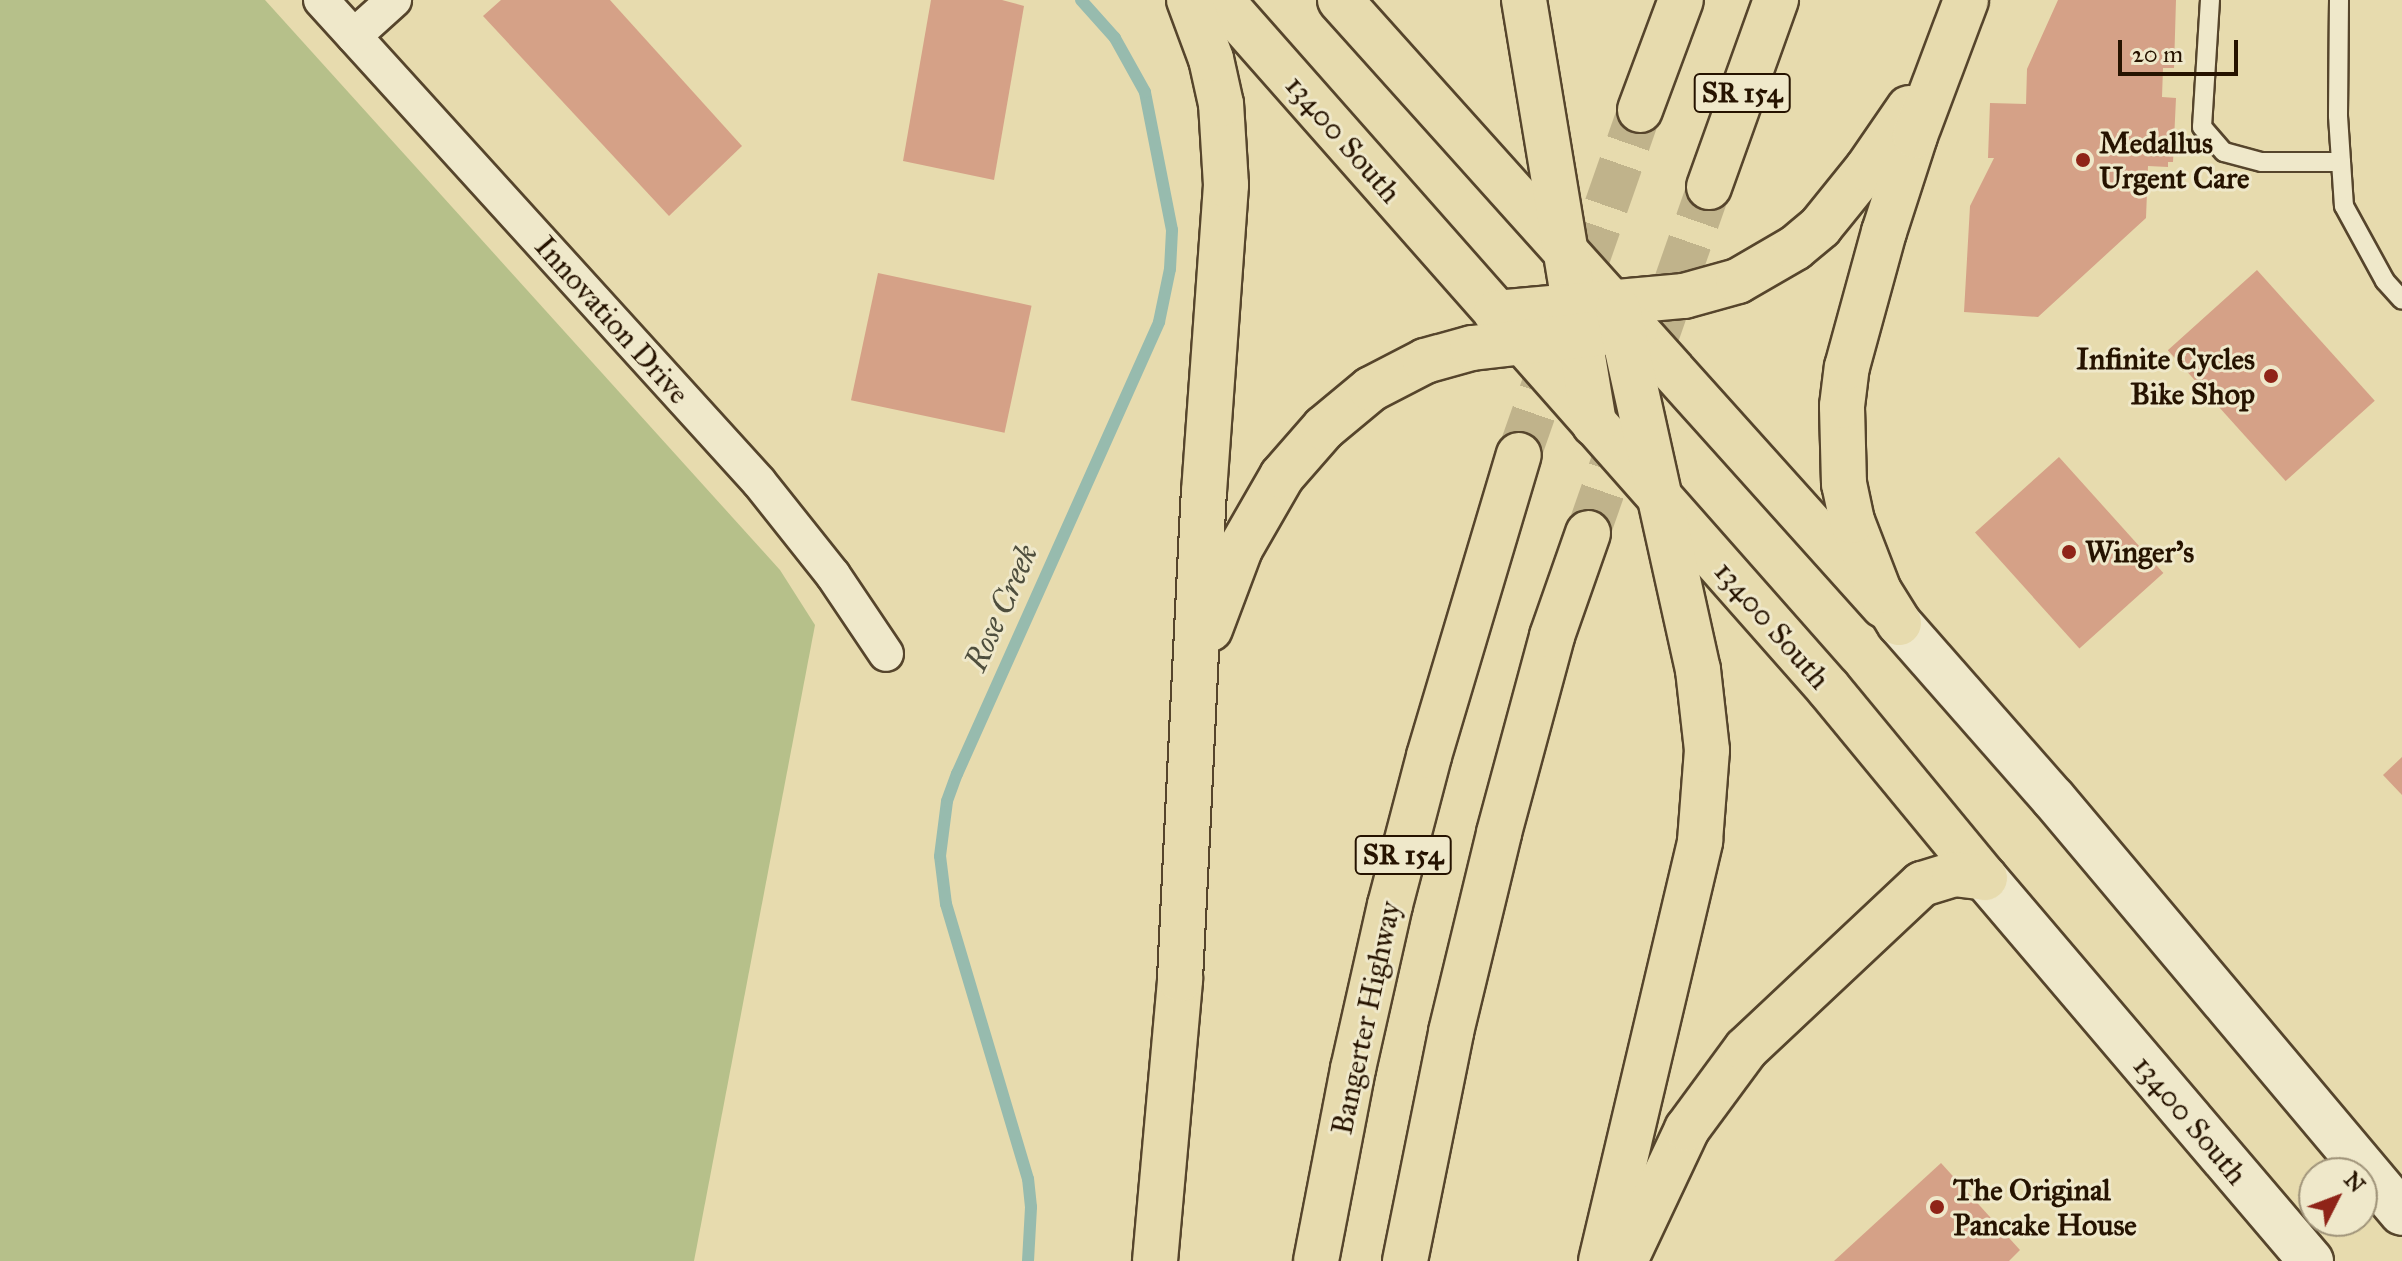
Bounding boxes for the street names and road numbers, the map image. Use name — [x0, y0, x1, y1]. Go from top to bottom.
street label: 13400 South — [1278, 68, 1408, 210]
road number: SR 154 — [1692, 69, 1792, 117]
street label: Innovation Drive — [527, 229, 697, 411]
street label: 13400 South — [1707, 554, 1837, 696]
road number: SR 154 — [1353, 831, 1453, 879]
street label: Bangerter Highway — [1324, 898, 1408, 1138]
street label: 13400 South — [2125, 1048, 2255, 1192]

